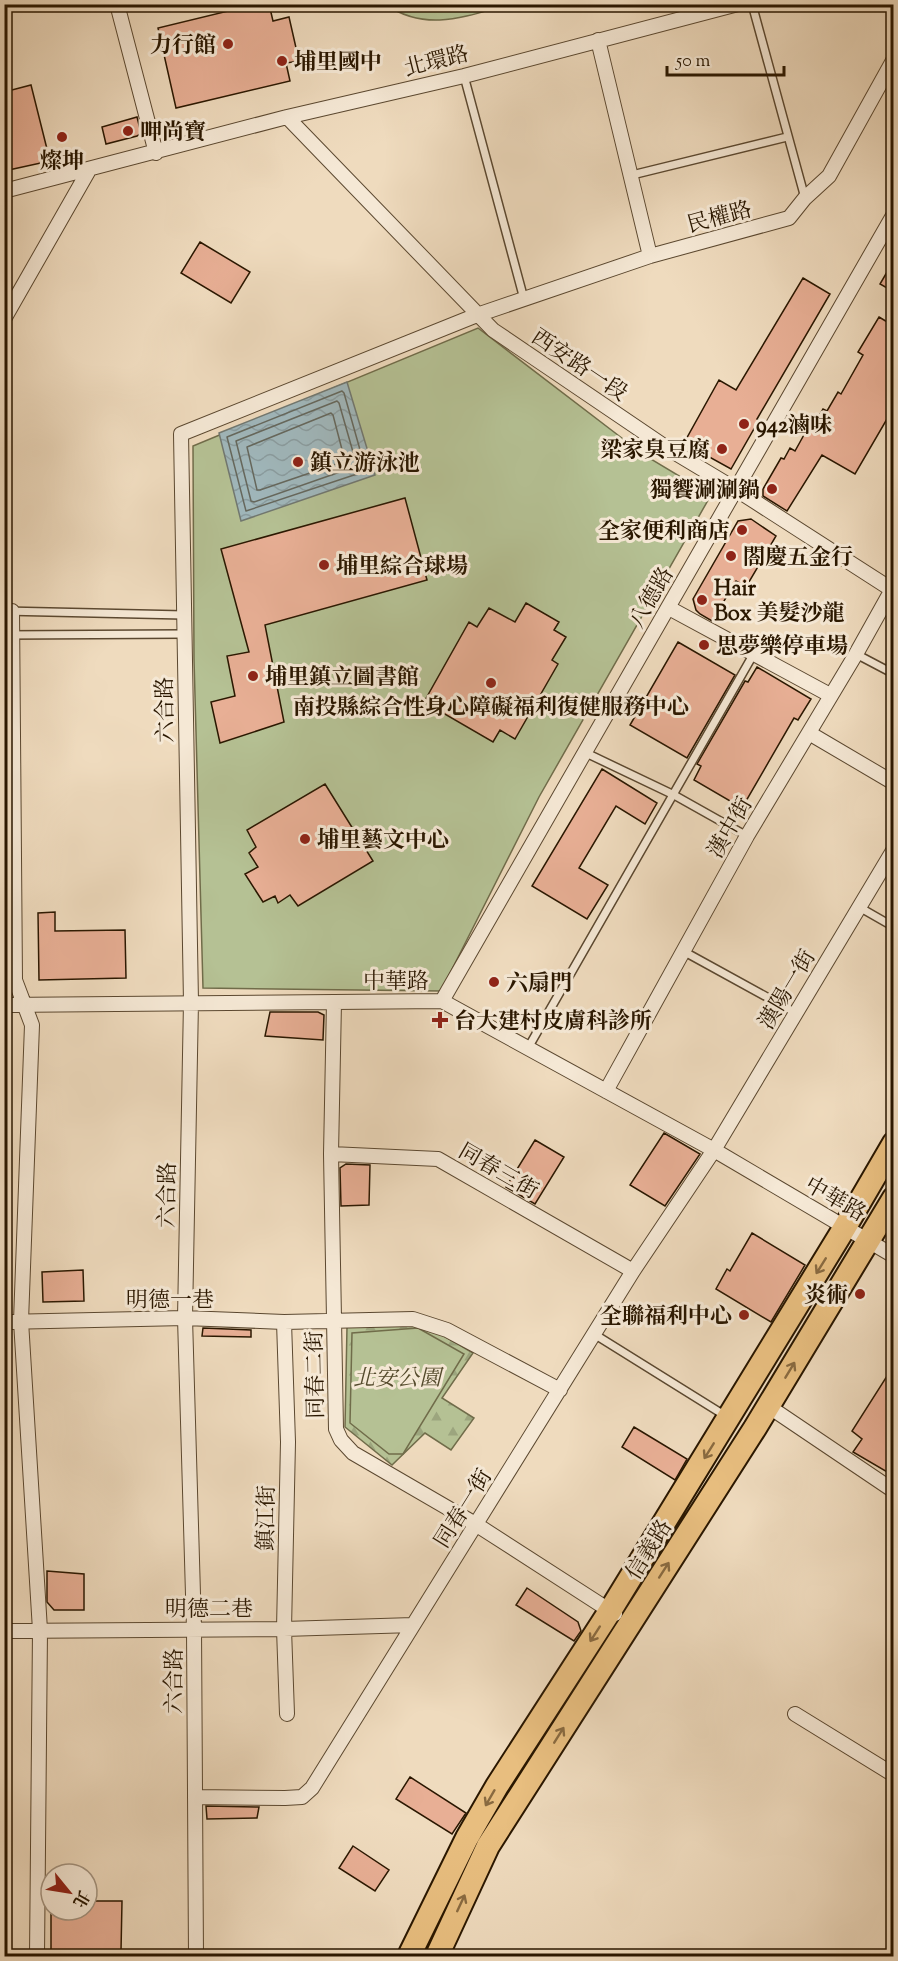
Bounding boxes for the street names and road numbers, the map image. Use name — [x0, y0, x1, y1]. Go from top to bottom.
street label: 北環路 — [401, 39, 473, 86]
street label: 民權路 — [684, 195, 756, 243]
street label: 西安路一段 — [524, 322, 633, 411]
street label: 八德路 — [622, 562, 683, 635]
street label: 六合路 — [150, 677, 184, 743]
street label: 漢中街 — [701, 792, 762, 865]
street label: 漢陽一街 — [752, 945, 825, 1037]
street label: 中華路 — [363, 967, 429, 999]
street label: 同春三街 — [451, 1137, 544, 1208]
street label: 六合路 — [152, 1162, 186, 1228]
street label: 中華路 — [798, 1170, 871, 1231]
street label: 明德一巷 — [126, 1286, 214, 1318]
street label: 同春二街 — [300, 1331, 334, 1419]
street label: 同春一街 — [428, 1464, 501, 1555]
street label: 鎮江街 — [251, 1485, 285, 1551]
street label: 信義路 — [619, 1514, 682, 1587]
street label: 明德二巷 — [165, 1595, 253, 1627]
street label: 六合路 — [160, 1648, 192, 1714]

